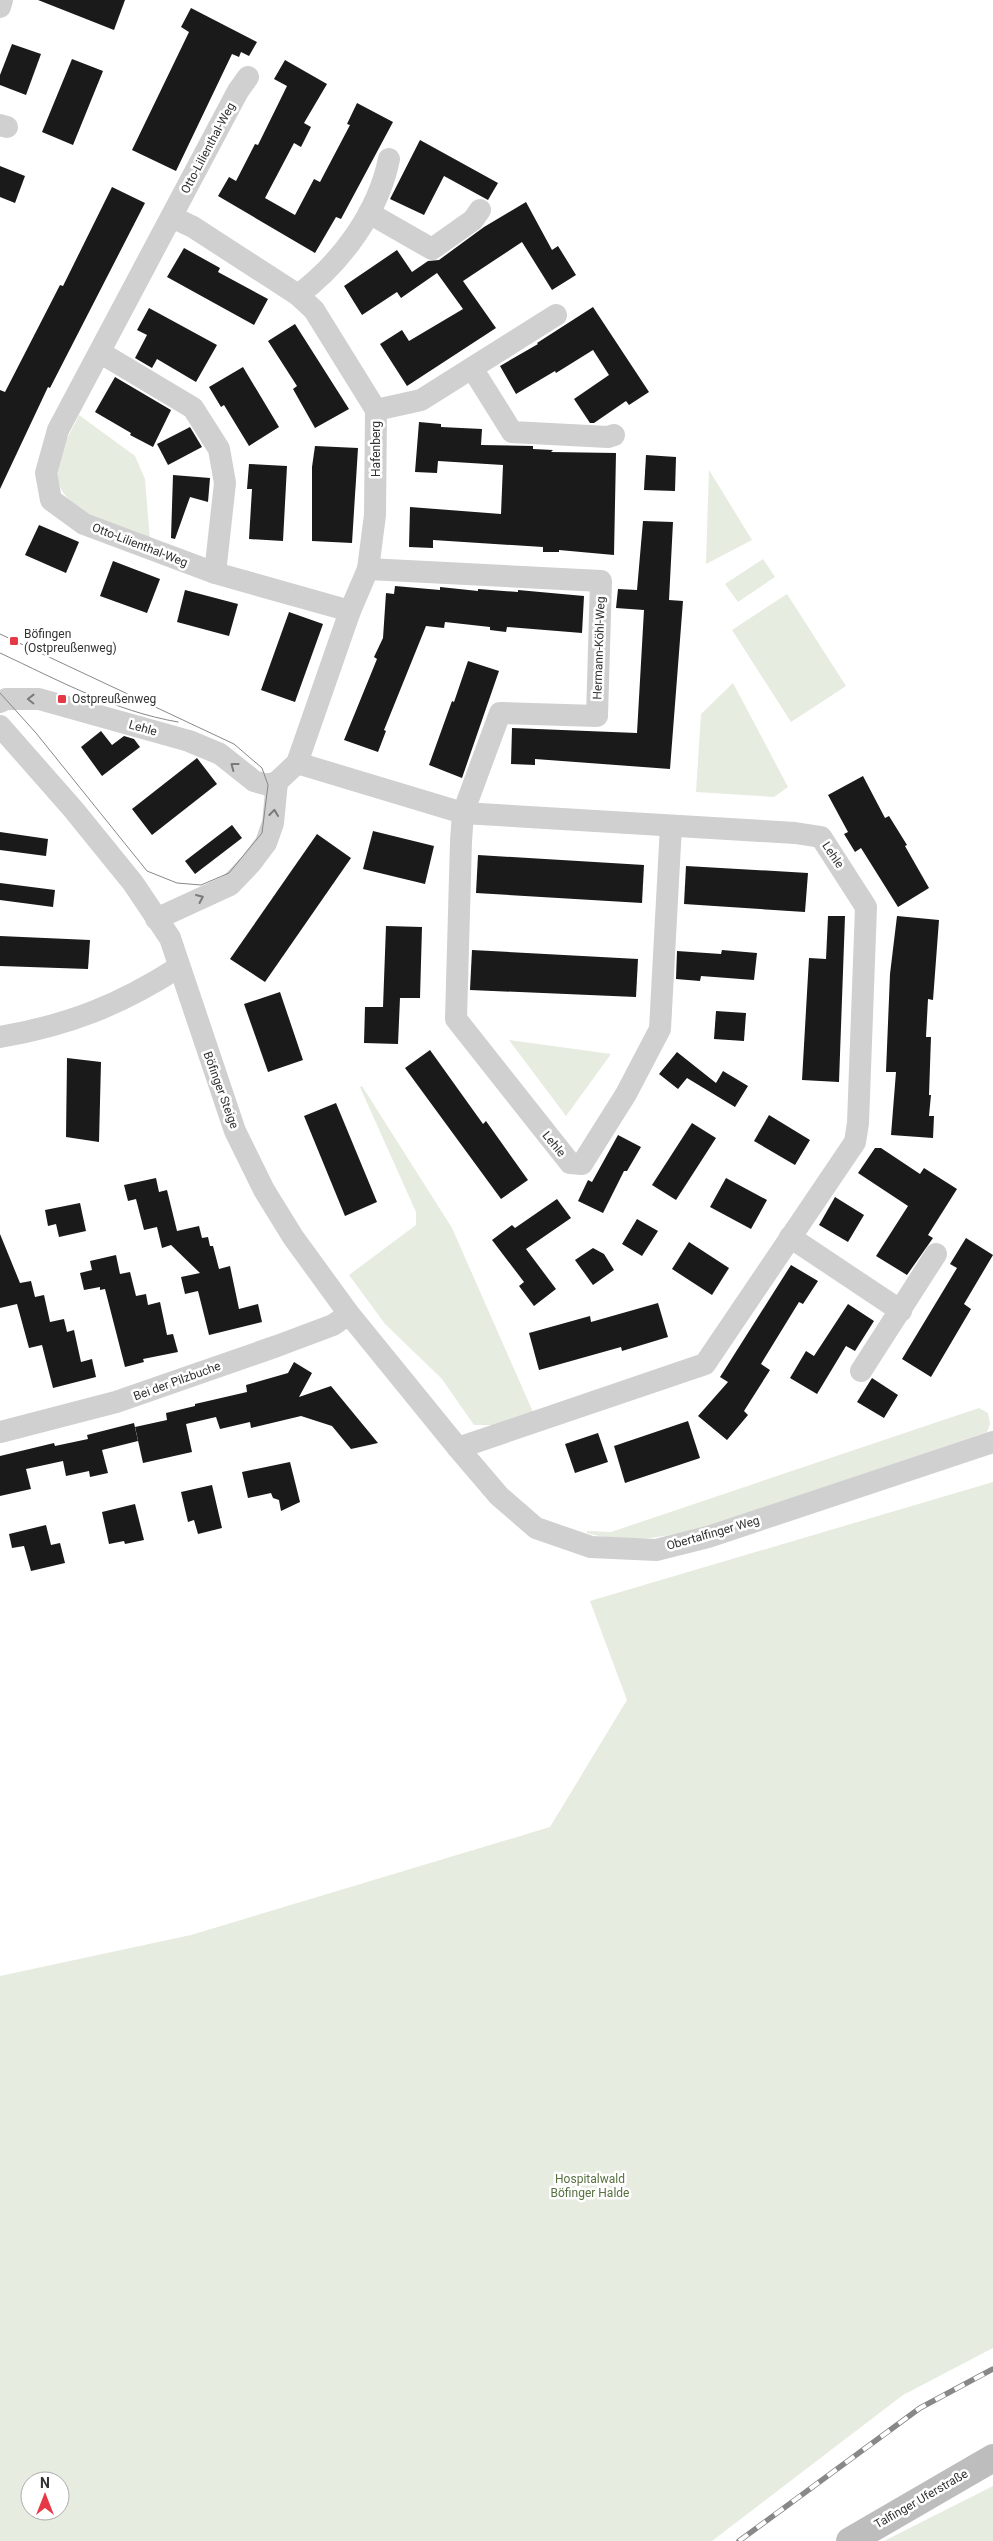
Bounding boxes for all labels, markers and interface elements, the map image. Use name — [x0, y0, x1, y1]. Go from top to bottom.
street label: Otto-Lilienthal-Weg — [178, 100, 238, 196]
street label: Hafenberg — [369, 421, 383, 477]
street label: Otto-Lilienthal-Weg — [90, 520, 190, 570]
street label: Hermann-Köhl-Weg — [590, 596, 608, 700]
place label: Böfingen (Ostpreußenweg) — [24, 627, 117, 655]
marker: Böfingen (Ostpreußenweg) — [8, 635, 20, 647]
place label: Ostpreußenweg — [72, 692, 156, 706]
marker: Ostpreußenweg — [56, 693, 68, 705]
one-way arrow — [26, 694, 34, 704]
street label: Lehle — [127, 717, 159, 739]
one-way arrow — [231, 763, 240, 771]
one-way arrow — [268, 809, 279, 817]
street label: Lehle — [819, 839, 847, 871]
one-way arrow — [195, 894, 204, 905]
street label: Böfinger Steige — [201, 1049, 241, 1131]
street label: Lehle — [539, 1129, 569, 1159]
street label: Bei der Pilzbuche — [131, 1359, 223, 1403]
street label: Obertalfinger Weg — [665, 1513, 761, 1553]
park label: Hospitalwald Böfinger Halde — [551, 2172, 629, 2200]
street label: Talfinger Uferstraße — [872, 2467, 970, 2531]
north arrow — [20, 2471, 70, 2521]
text: N — [40, 2475, 50, 2491]

